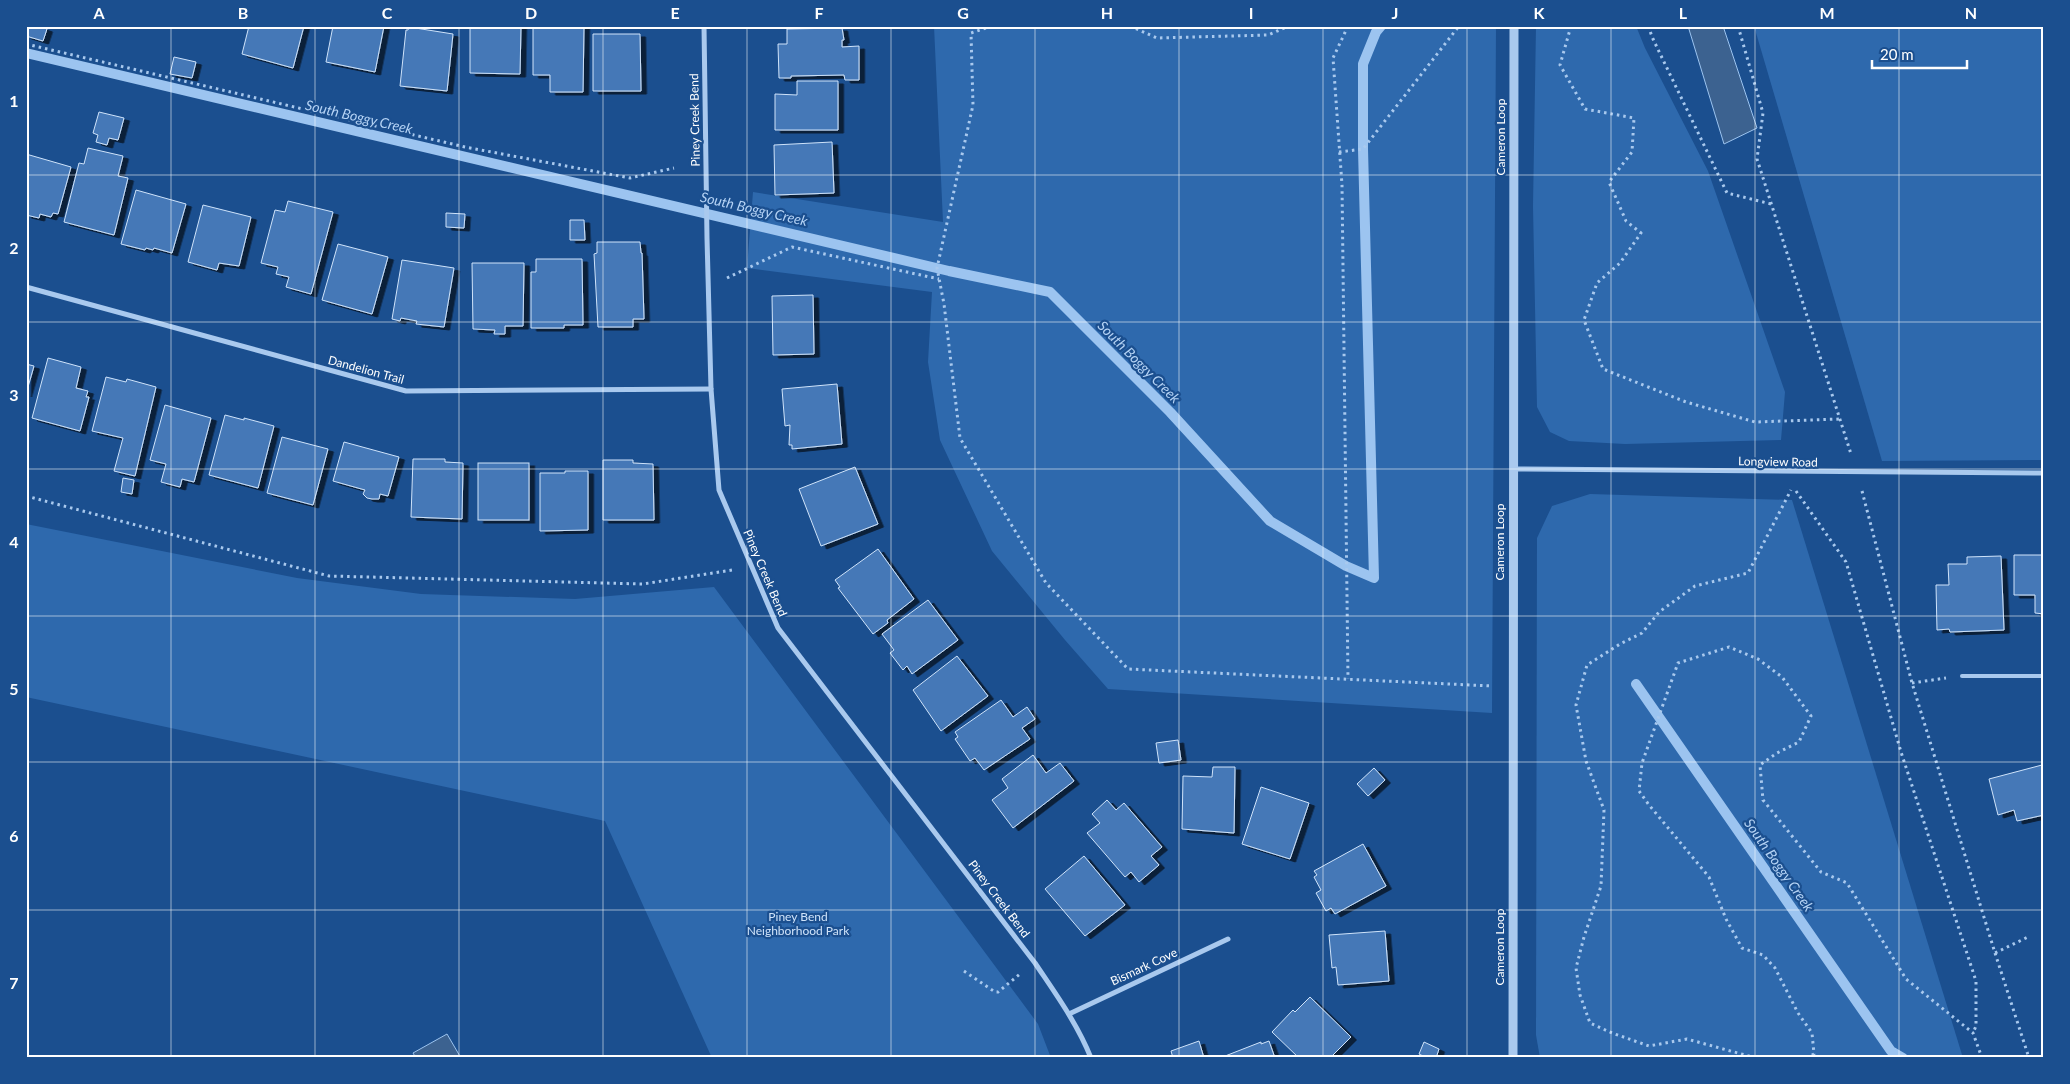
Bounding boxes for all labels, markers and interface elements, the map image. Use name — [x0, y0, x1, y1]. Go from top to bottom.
text: A — [92, 3, 105, 22]
text: B — [238, 3, 248, 22]
text: C — [382, 3, 393, 22]
text: D — [525, 3, 537, 22]
text: E — [670, 3, 680, 22]
text: F — [814, 3, 824, 22]
text: G — [957, 3, 969, 22]
text: H — [1101, 3, 1113, 22]
text: I — [1249, 3, 1253, 22]
text: J — [1392, 3, 1398, 22]
text: K — [1534, 3, 1546, 22]
text: L — [1679, 3, 1688, 22]
text: M — [1819, 3, 1835, 22]
text: N — [1965, 3, 1977, 22]
scale bar — [1872, 38, 1968, 70]
text: 20 m — [1880, 45, 1914, 63]
street label: Piney Creek Bend — [686, 73, 703, 167]
text: 1 — [9, 91, 19, 110]
water label: South Boggy Creek — [304, 96, 415, 137]
street label: Cameron Loop — [1493, 98, 1508, 175]
water label: South Boggy Creek — [699, 188, 810, 229]
text: 2 — [9, 238, 19, 257]
water label: South Boggy Creek — [1095, 317, 1184, 407]
street label: Dandelion Trail — [326, 352, 406, 387]
text: 3 — [9, 385, 19, 404]
street label: Longview Road — [1738, 453, 1818, 470]
street label: Cameron Loop — [1492, 503, 1507, 580]
street label: Piney Creek Bend — [740, 527, 791, 619]
text: 4 — [9, 532, 19, 551]
text: 5 — [9, 679, 19, 698]
water label: South Boggy Creek — [1741, 815, 1818, 915]
text: 6 — [9, 826, 19, 845]
street label: Piney Creek Bend — [965, 857, 1033, 940]
street label: Cameron Loop — [1492, 908, 1507, 985]
park label: Piney Bend Neighborhood Park — [747, 909, 850, 938]
street label: Bismark Cove — [1108, 945, 1180, 989]
text: 7 — [9, 973, 19, 992]

